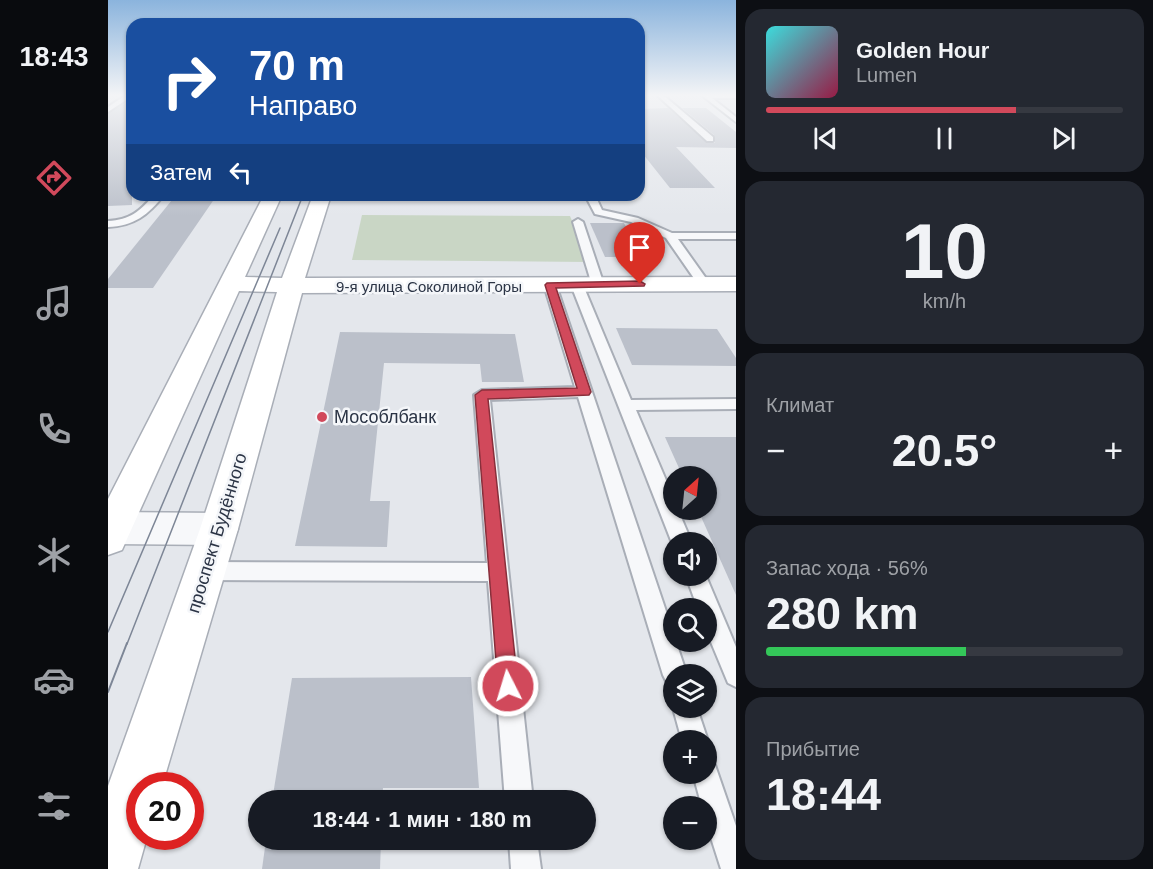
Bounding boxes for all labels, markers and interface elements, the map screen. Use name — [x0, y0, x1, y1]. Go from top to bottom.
text: Golden Hour — [856, 38, 989, 63]
text: 18:43 — [19, 42, 89, 72]
icon: right — [150, 42, 228, 120]
text: 70 m — [249, 42, 345, 89]
text: Lumen — [856, 64, 917, 86]
text: Направо — [249, 91, 357, 121]
icon: previous — [809, 122, 842, 155]
icon: pause — [928, 122, 961, 155]
icon: next — [1047, 122, 1080, 155]
icon: left — [224, 156, 257, 189]
icon: directions — [33, 157, 75, 199]
text: Затем — [150, 160, 212, 185]
text: 10 — [901, 207, 988, 295]
pin — [614, 222, 665, 284]
icon: arrive — [623, 231, 656, 264]
street label: 9-я улица Соколиной Горы — [336, 278, 522, 295]
icon: music — [33, 282, 75, 324]
text: km/h — [923, 290, 966, 312]
text: Климат — [766, 394, 834, 416]
place label: Мособлбанк — [334, 407, 436, 427]
icon: phone — [33, 408, 75, 450]
marker: Мособлбанк — [315, 410, 329, 424]
text: 20.5° — [892, 425, 997, 476]
text: − — [766, 432, 785, 469]
text: + — [1104, 432, 1123, 469]
street label: проспект Будённого — [183, 451, 251, 615]
north arrow — [663, 466, 717, 520]
map controls — [663, 466, 717, 850]
button: sound — [663, 532, 717, 586]
icon: climate — [33, 534, 75, 576]
text: Запас хода · 56% — [766, 557, 928, 579]
text: 280 km — [766, 588, 919, 639]
button: search — [663, 598, 717, 652]
position arrow — [476, 654, 540, 718]
icon: car — [33, 659, 75, 701]
button: layers — [663, 664, 717, 718]
button: + — [663, 730, 717, 784]
text: Прибытие — [766, 738, 860, 760]
text: 18:44 — [766, 769, 881, 820]
speed limit sign: 20 — [126, 772, 204, 850]
icon: filters — [33, 785, 75, 827]
button: − — [663, 796, 717, 850]
text: 18:44 · 1 мин · 180 m — [312, 807, 532, 832]

